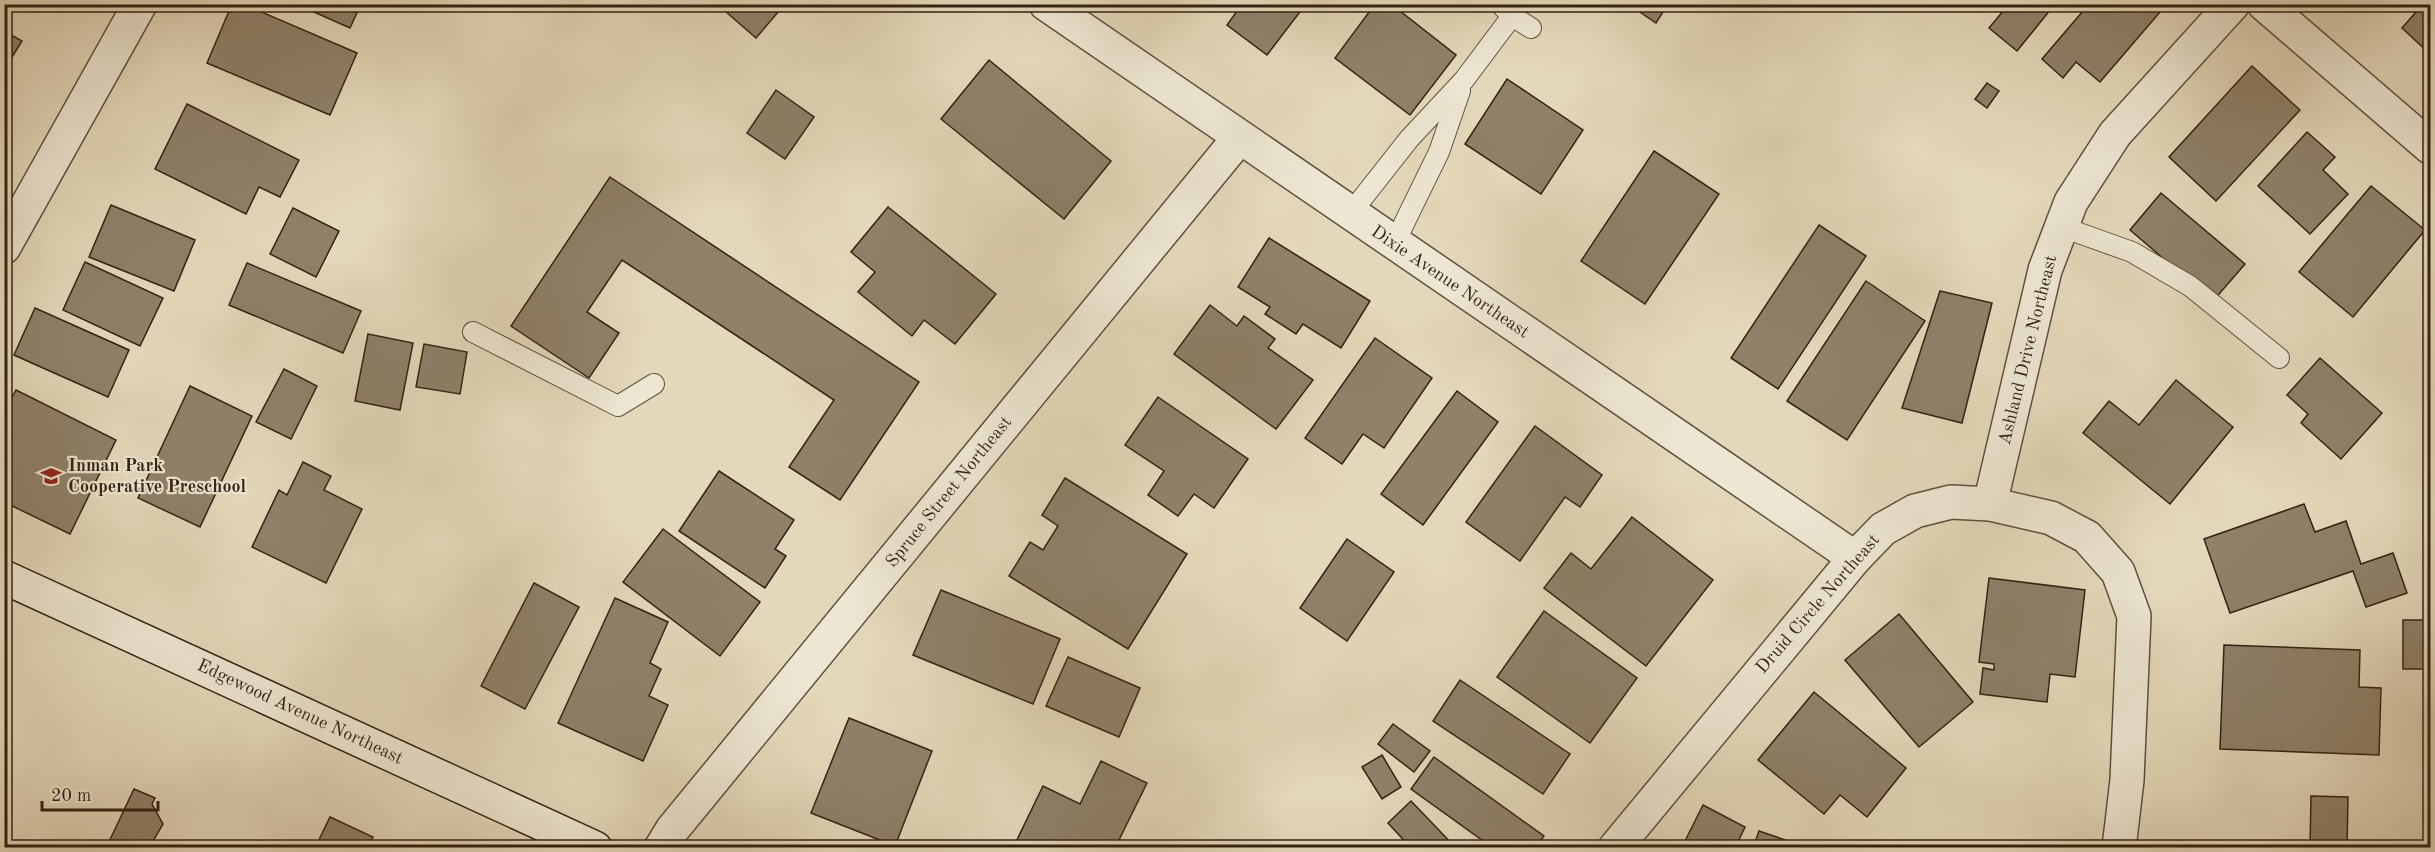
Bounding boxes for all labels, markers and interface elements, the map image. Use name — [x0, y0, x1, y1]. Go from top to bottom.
street label: Dixie Avenue Northeast — [1368, 222, 1532, 342]
street label: Ashland Drive Northeast — [1996, 253, 2060, 447]
street label: Spruce Street Northeast — [883, 413, 1015, 571]
place label: Inman Park Cooperative Preschool — [68, 457, 247, 496]
school or university icon: Inman Park Cooperative Preschool — [39, 464, 63, 488]
street label: Druid Circle Northeast — [1753, 531, 1883, 677]
street label: Edgewood Avenue Northeast — [194, 656, 406, 768]
scale bar — [42, 774, 158, 812]
text: 20 m — [51, 787, 91, 805]

